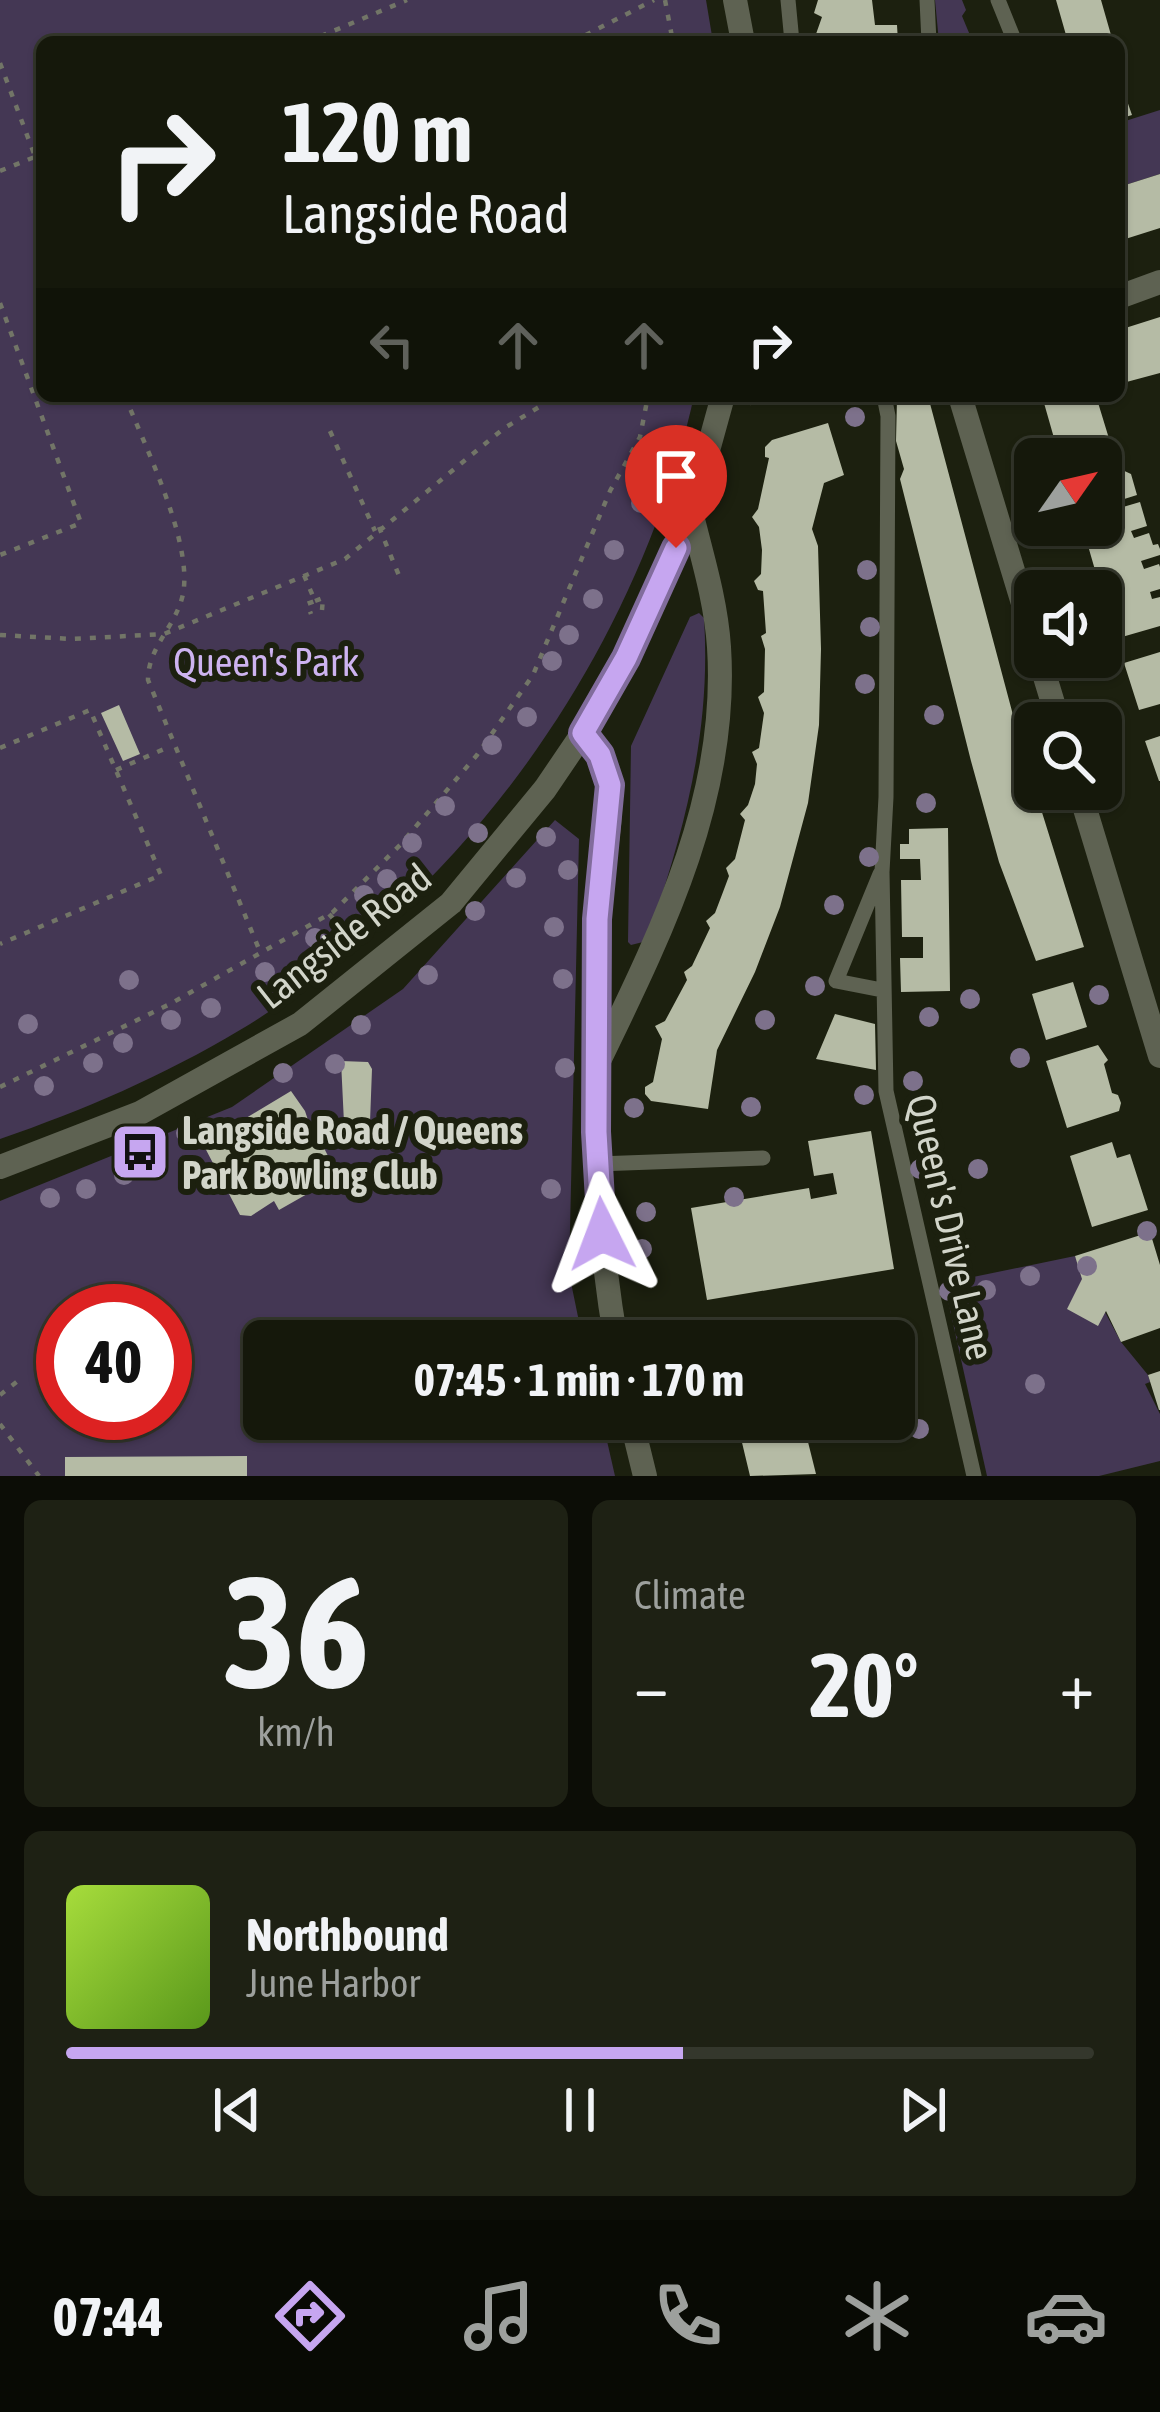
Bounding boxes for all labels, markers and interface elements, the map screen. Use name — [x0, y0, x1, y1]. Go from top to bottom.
icon: right — [84, 84, 240, 240]
text: 120 m — [282, 84, 472, 180]
text: Langside Road — [282, 183, 570, 244]
icon: left — [359, 312, 425, 378]
icon: ahead — [485, 312, 551, 378]
icon: ahead — [611, 312, 677, 378]
icon: right — [737, 312, 803, 378]
pin — [625, 425, 727, 548]
north arrow — [1014, 438, 1122, 546]
map controls — [1014, 438, 1122, 810]
icon: arrive — [643, 443, 709, 509]
button: sound — [1014, 570, 1122, 678]
park label: Queen's Park — [173, 640, 359, 684]
button: search — [1014, 702, 1122, 810]
street label: Langside Road — [249, 855, 439, 1017]
street label: Queen's Drive Lane — [899, 1090, 1003, 1364]
place label: Langside Road / Queens Park Bowling Club — [182, 1108, 523, 1197]
bus stop icon: Langside Road / Queens Park Bowling Club — [109, 1121, 171, 1183]
position arrow — [539, 1171, 665, 1297]
speed limit sign: 40 — [36, 1284, 192, 1440]
text: 07:45 · 1 min · 170 m — [414, 1354, 744, 1406]
text: 36 — [223, 1542, 369, 1721]
text: Climate — [634, 1573, 746, 1617]
text: 20° — [809, 1633, 919, 1736]
text: − — [634, 1647, 668, 1723]
text: + — [1060, 1647, 1094, 1723]
text: km/h — [257, 1710, 335, 1754]
text: Northbound — [246, 1909, 449, 1961]
text: June Harbor — [246, 1961, 420, 2005]
icon: previous — [204, 2077, 270, 2143]
icon: pause — [547, 2077, 613, 2143]
icon: next — [890, 2077, 956, 2143]
icon: directions — [268, 2274, 352, 2358]
icon: music — [457, 2274, 541, 2358]
icon: phone — [646, 2274, 730, 2358]
icon: climate — [835, 2274, 919, 2358]
icon: car — [1024, 2274, 1108, 2358]
text: 07:44 — [52, 2286, 164, 2347]

